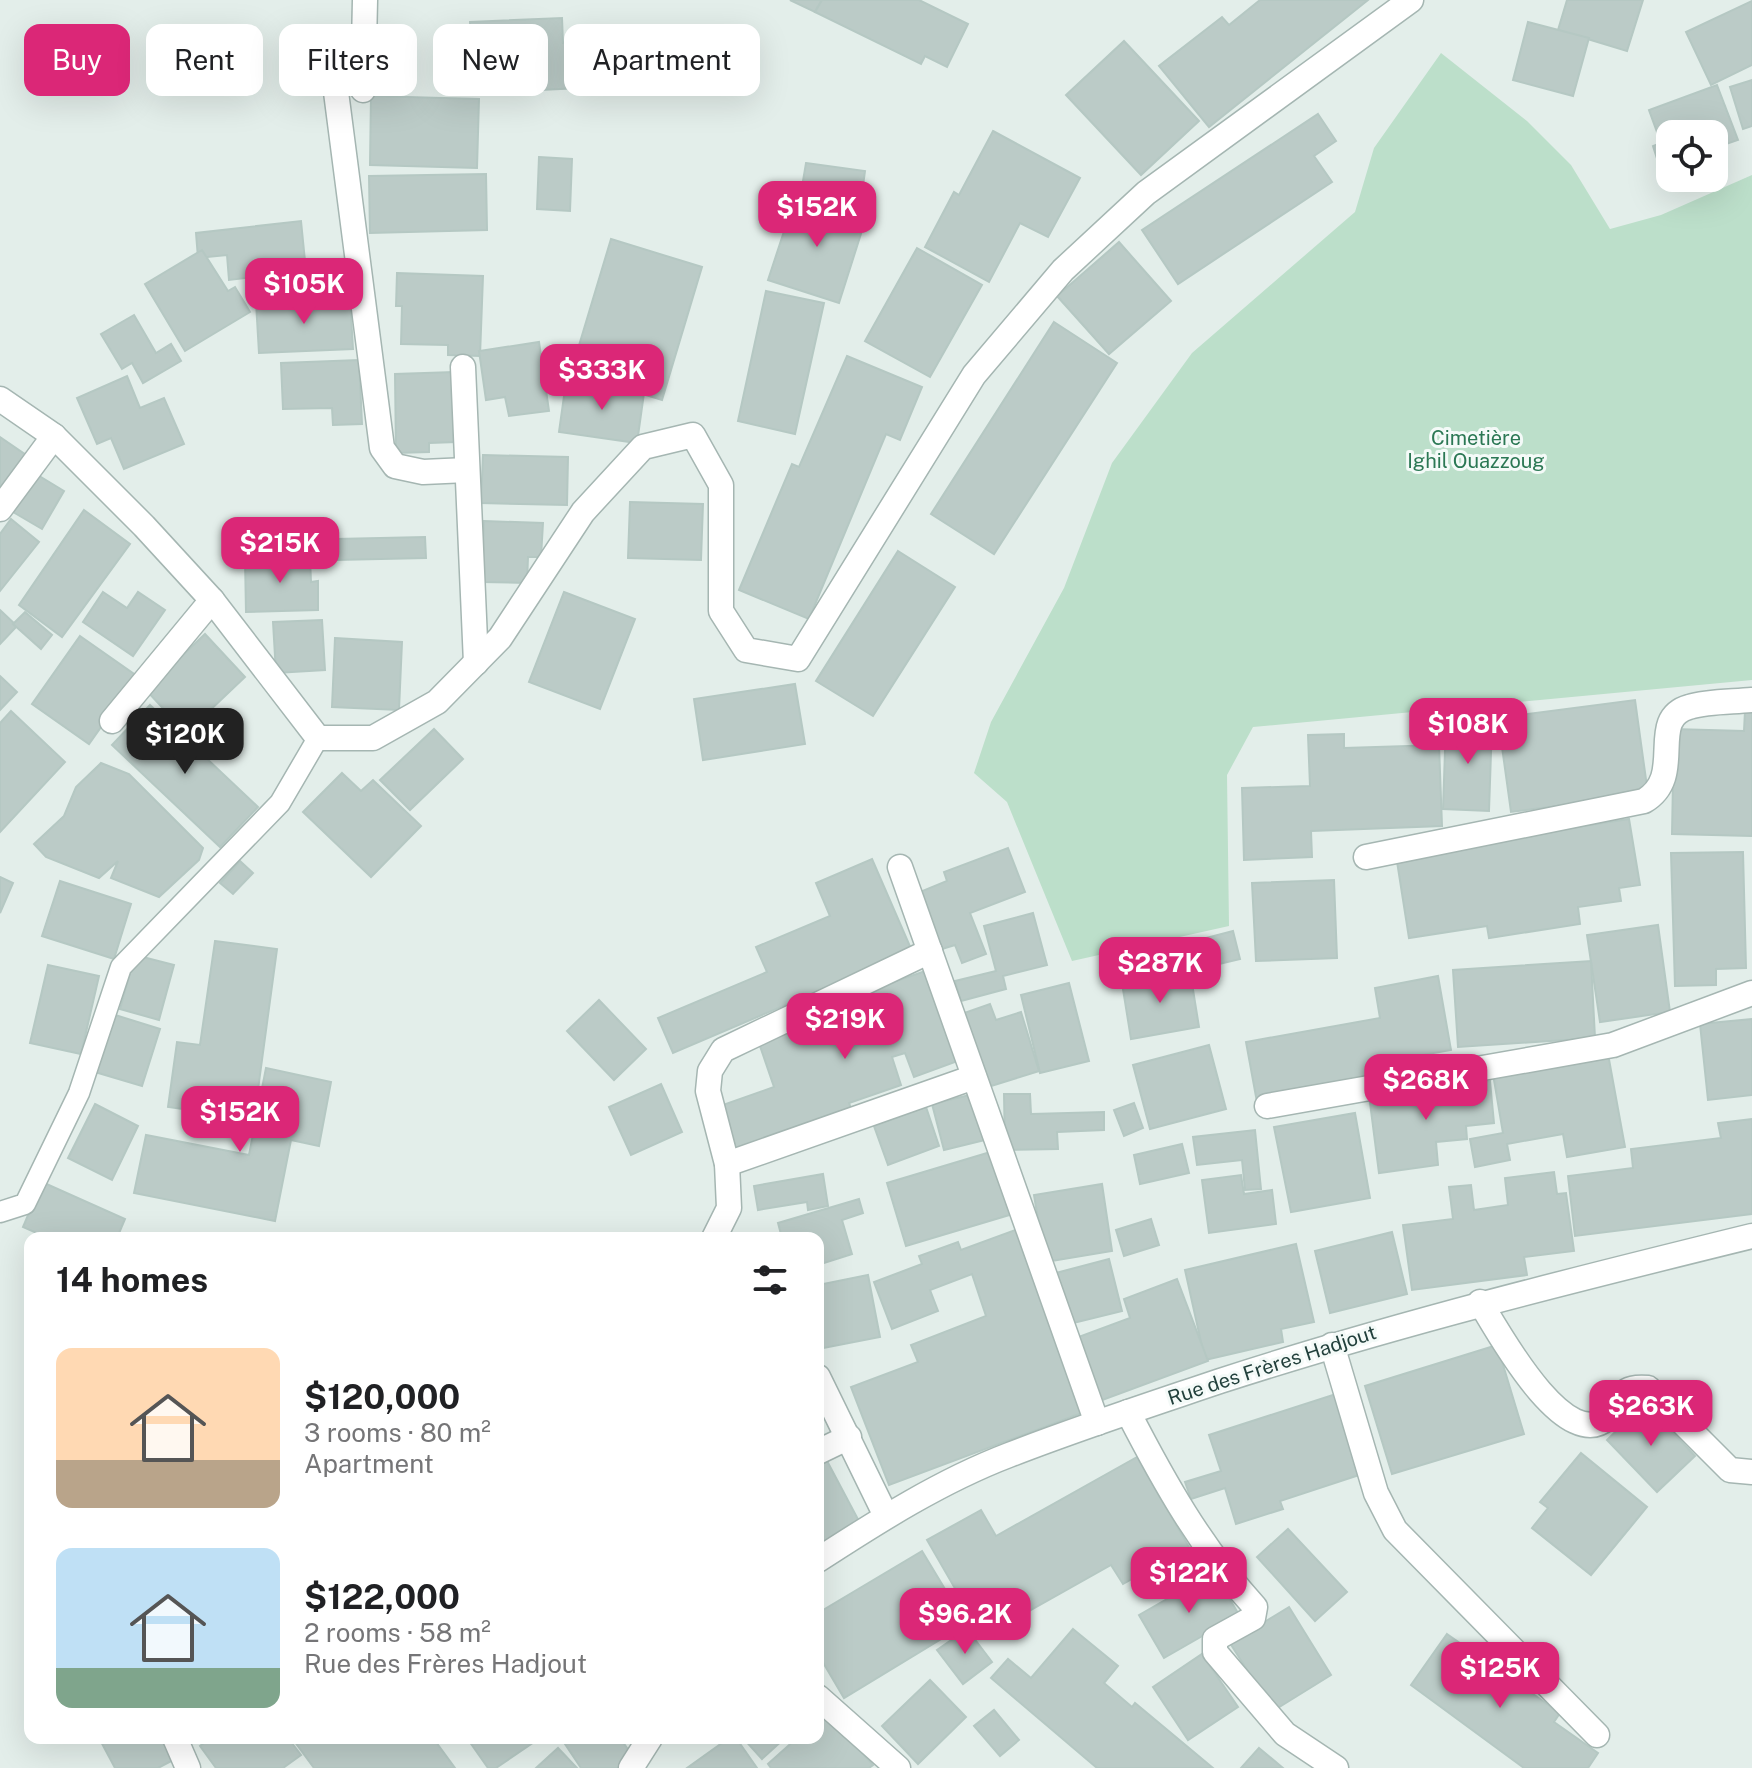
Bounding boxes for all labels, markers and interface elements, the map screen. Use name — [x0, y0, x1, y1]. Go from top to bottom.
chip: Buy — [24, 24, 130, 96]
chip: Rent — [146, 24, 263, 96]
chip: Filters — [279, 24, 417, 96]
chip: New — [433, 24, 548, 96]
chip: Apartment — [564, 24, 760, 96]
map controls — [1656, 120, 1728, 192]
button: locate — [1656, 120, 1728, 192]
pin: $152K — [761, 181, 873, 249]
text: $152K — [776, 191, 858, 222]
pin: $105K — [248, 258, 360, 326]
text: $105K — [263, 268, 345, 299]
pin: $333K — [546, 344, 658, 412]
text: $333K — [558, 354, 646, 385]
park label: Cimetière Ighil Ouazzoug — [1407, 426, 1545, 473]
pin: $215K — [224, 517, 336, 585]
text: $215K — [239, 527, 321, 558]
pin: $108K — [1412, 698, 1524, 766]
pin: $120K — [129, 708, 241, 776]
text: $108K — [1427, 708, 1509, 739]
text: $120K — [145, 718, 225, 749]
pin: $287K — [1104, 937, 1216, 1005]
text: $287K — [1117, 947, 1203, 978]
pin: $219K — [789, 993, 901, 1061]
text: $219K — [804, 1003, 886, 1034]
pin: $268K — [1370, 1054, 1482, 1122]
text: $268K — [1382, 1064, 1470, 1095]
pin: $152K — [184, 1086, 296, 1154]
text: $152K — [199, 1096, 281, 1127]
icon: filters — [748, 1258, 792, 1302]
text: 14 homes — [56, 1260, 208, 1300]
street label: Rue des Frères Hadjout — [1165, 1320, 1379, 1410]
text: $120,000 — [304, 1377, 460, 1417]
icon: home — [120, 1380, 216, 1476]
pin: $263K — [1595, 1380, 1707, 1448]
text: $263K — [1607, 1390, 1695, 1421]
text: 3 rooms · 80 m² — [304, 1417, 491, 1448]
text: Apartment — [304, 1448, 434, 1479]
pin: $122K — [1133, 1547, 1245, 1615]
text: $122K — [1149, 1557, 1229, 1588]
text: $122,000 — [304, 1577, 460, 1617]
icon: home — [120, 1580, 216, 1676]
pin: $96.2K — [900, 1588, 1030, 1656]
text: $96.2K — [918, 1598, 1012, 1629]
text: 2 rooms · 58 m² — [304, 1617, 491, 1648]
pin: $125K — [1444, 1642, 1556, 1710]
text: Rue des Frères Hadjout — [304, 1648, 587, 1679]
text: $125K — [1459, 1652, 1541, 1683]

